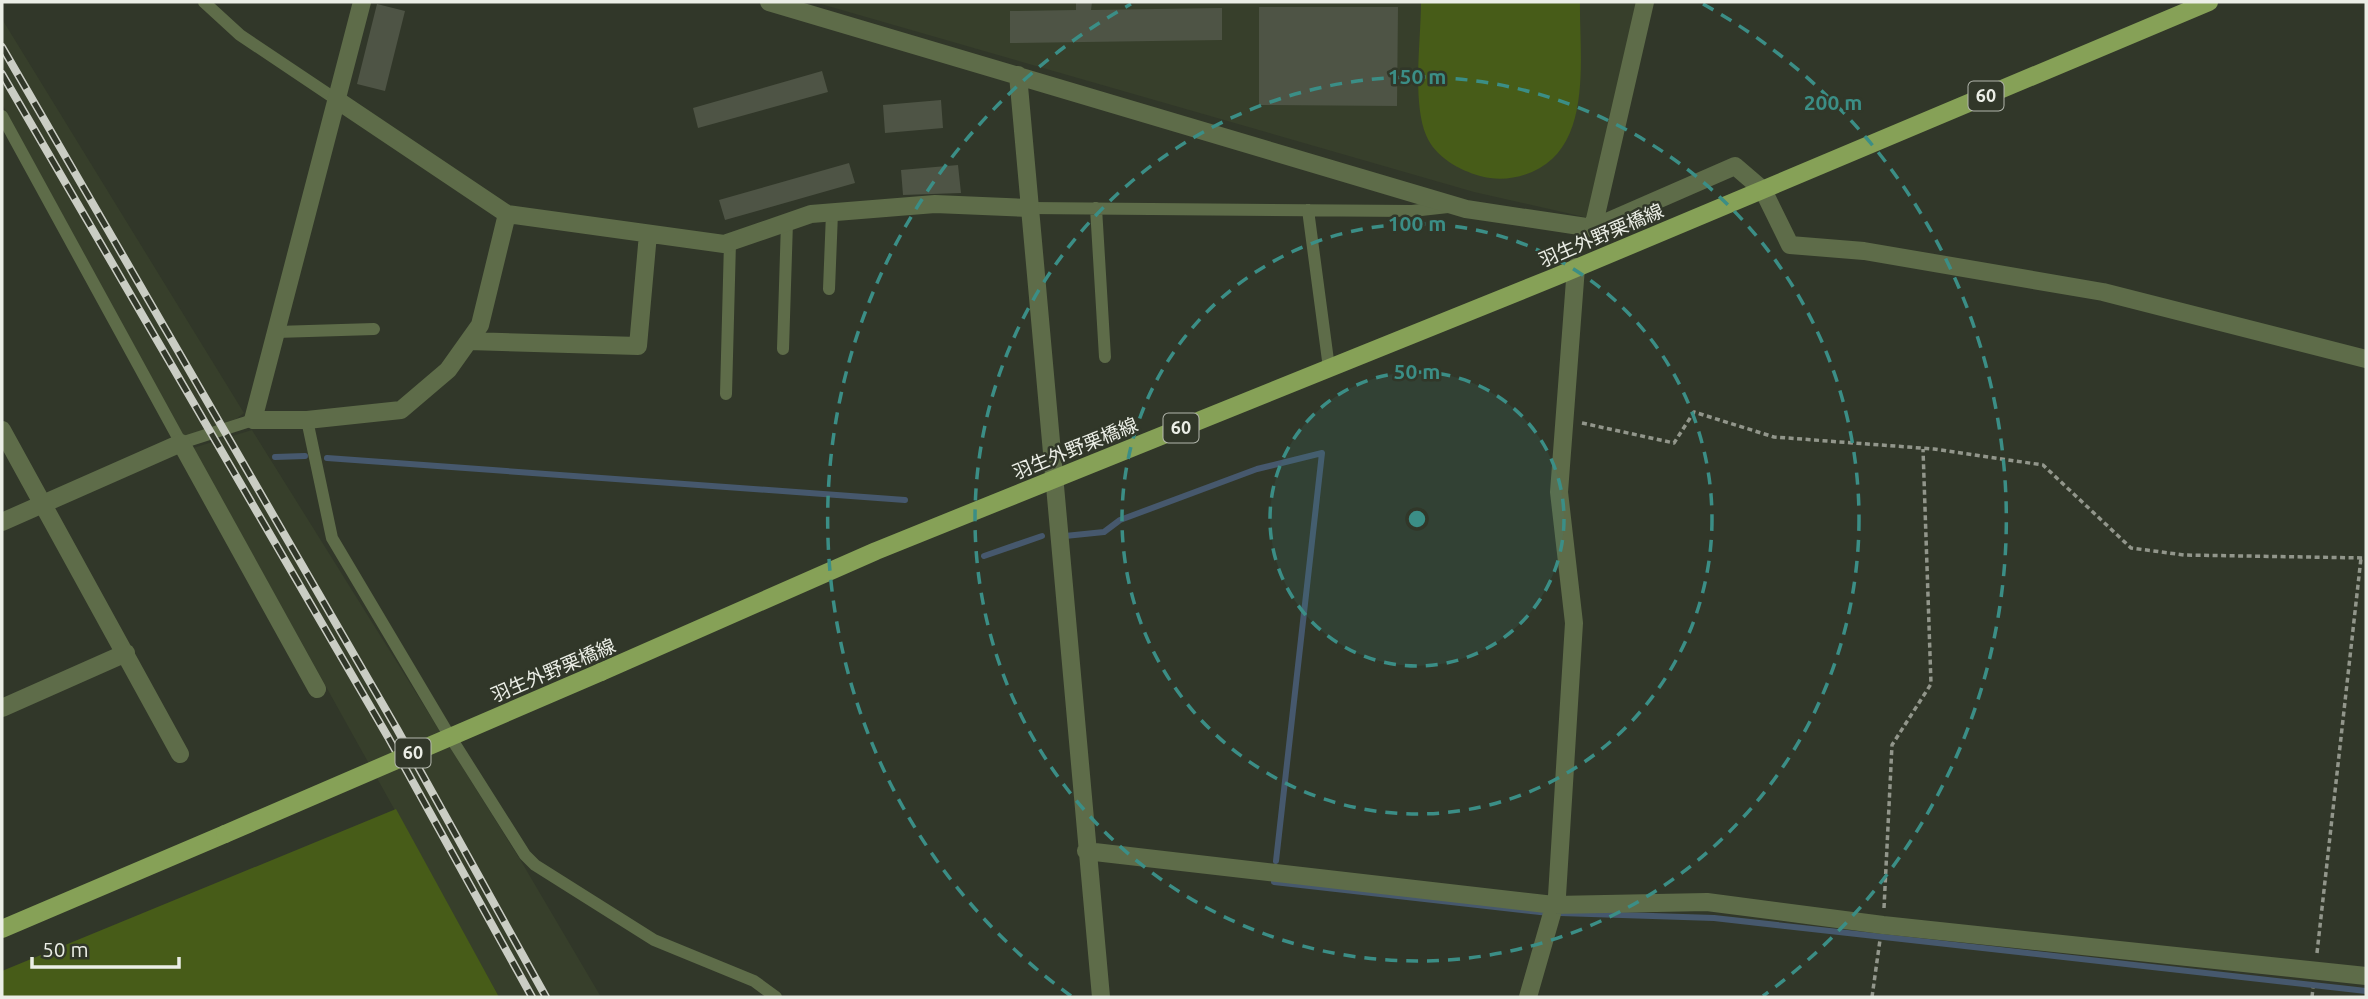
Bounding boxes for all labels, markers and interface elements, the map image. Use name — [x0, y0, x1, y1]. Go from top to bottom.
text: 150 m — [1388, 64, 1446, 88]
road number: 60 — [1968, 82, 2004, 110]
text: 200 m — [1804, 90, 1862, 114]
street label: 羽生外野栗橋線 — [1535, 199, 1667, 271]
text: 100 m — [1388, 211, 1446, 235]
text: 50 m — [1394, 359, 1440, 383]
street label: 羽生外野栗橋線 — [1009, 413, 1141, 483]
road number: 60 — [1164, 414, 1198, 442]
centre of rings — [1405, 507, 1429, 531]
street label: 羽生外野栗橋線 — [487, 634, 619, 706]
road number: 60 — [396, 738, 430, 768]
scale bar — [32, 926, 178, 970]
text: 50 m — [42, 937, 89, 961]

